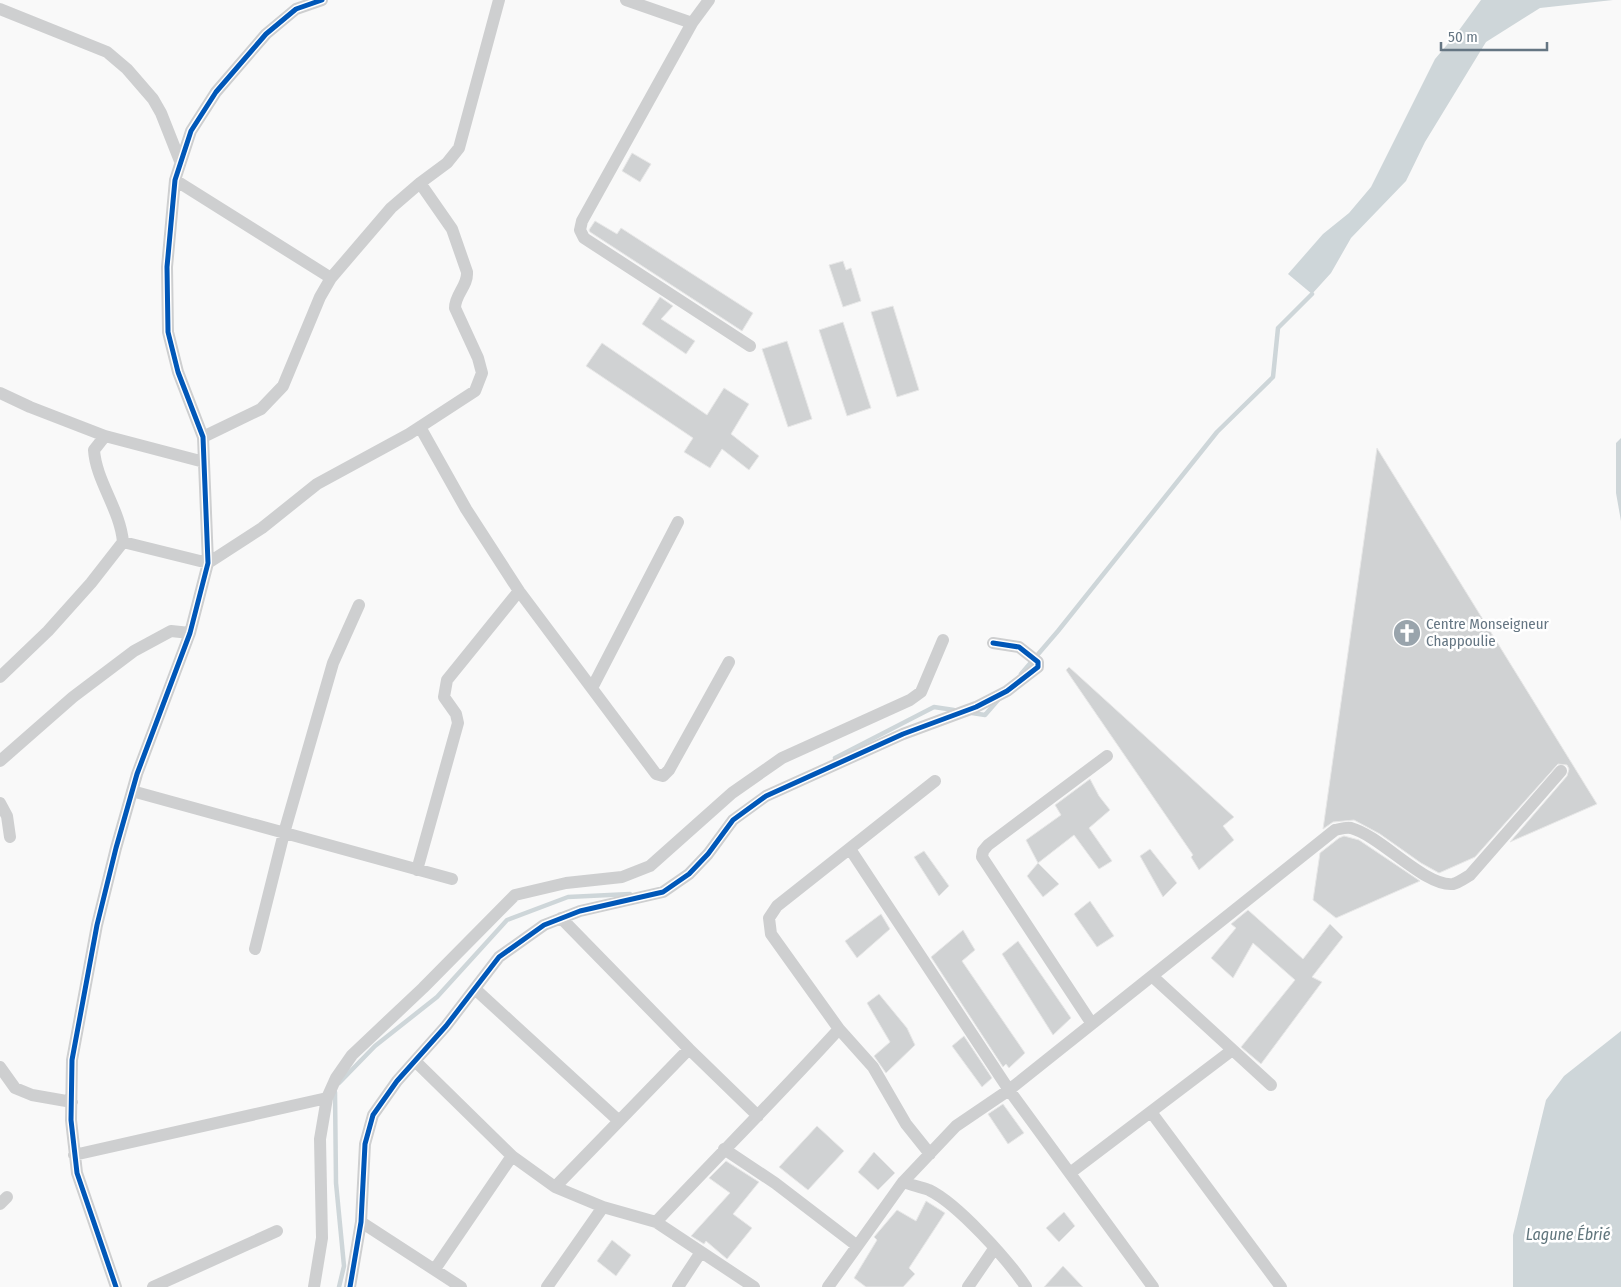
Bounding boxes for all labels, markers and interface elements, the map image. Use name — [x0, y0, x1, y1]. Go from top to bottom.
scale bar — [1441, 20, 1547, 52]
text: 50 m — [1448, 28, 1478, 46]
place label: Centre Monseigneur Chappoulie — [1426, 615, 1550, 650]
church icon: Centre Monseigneur Chappoulie — [1392, 618, 1422, 648]
water label: Lagune Ébrié — [1526, 1224, 1611, 1244]

